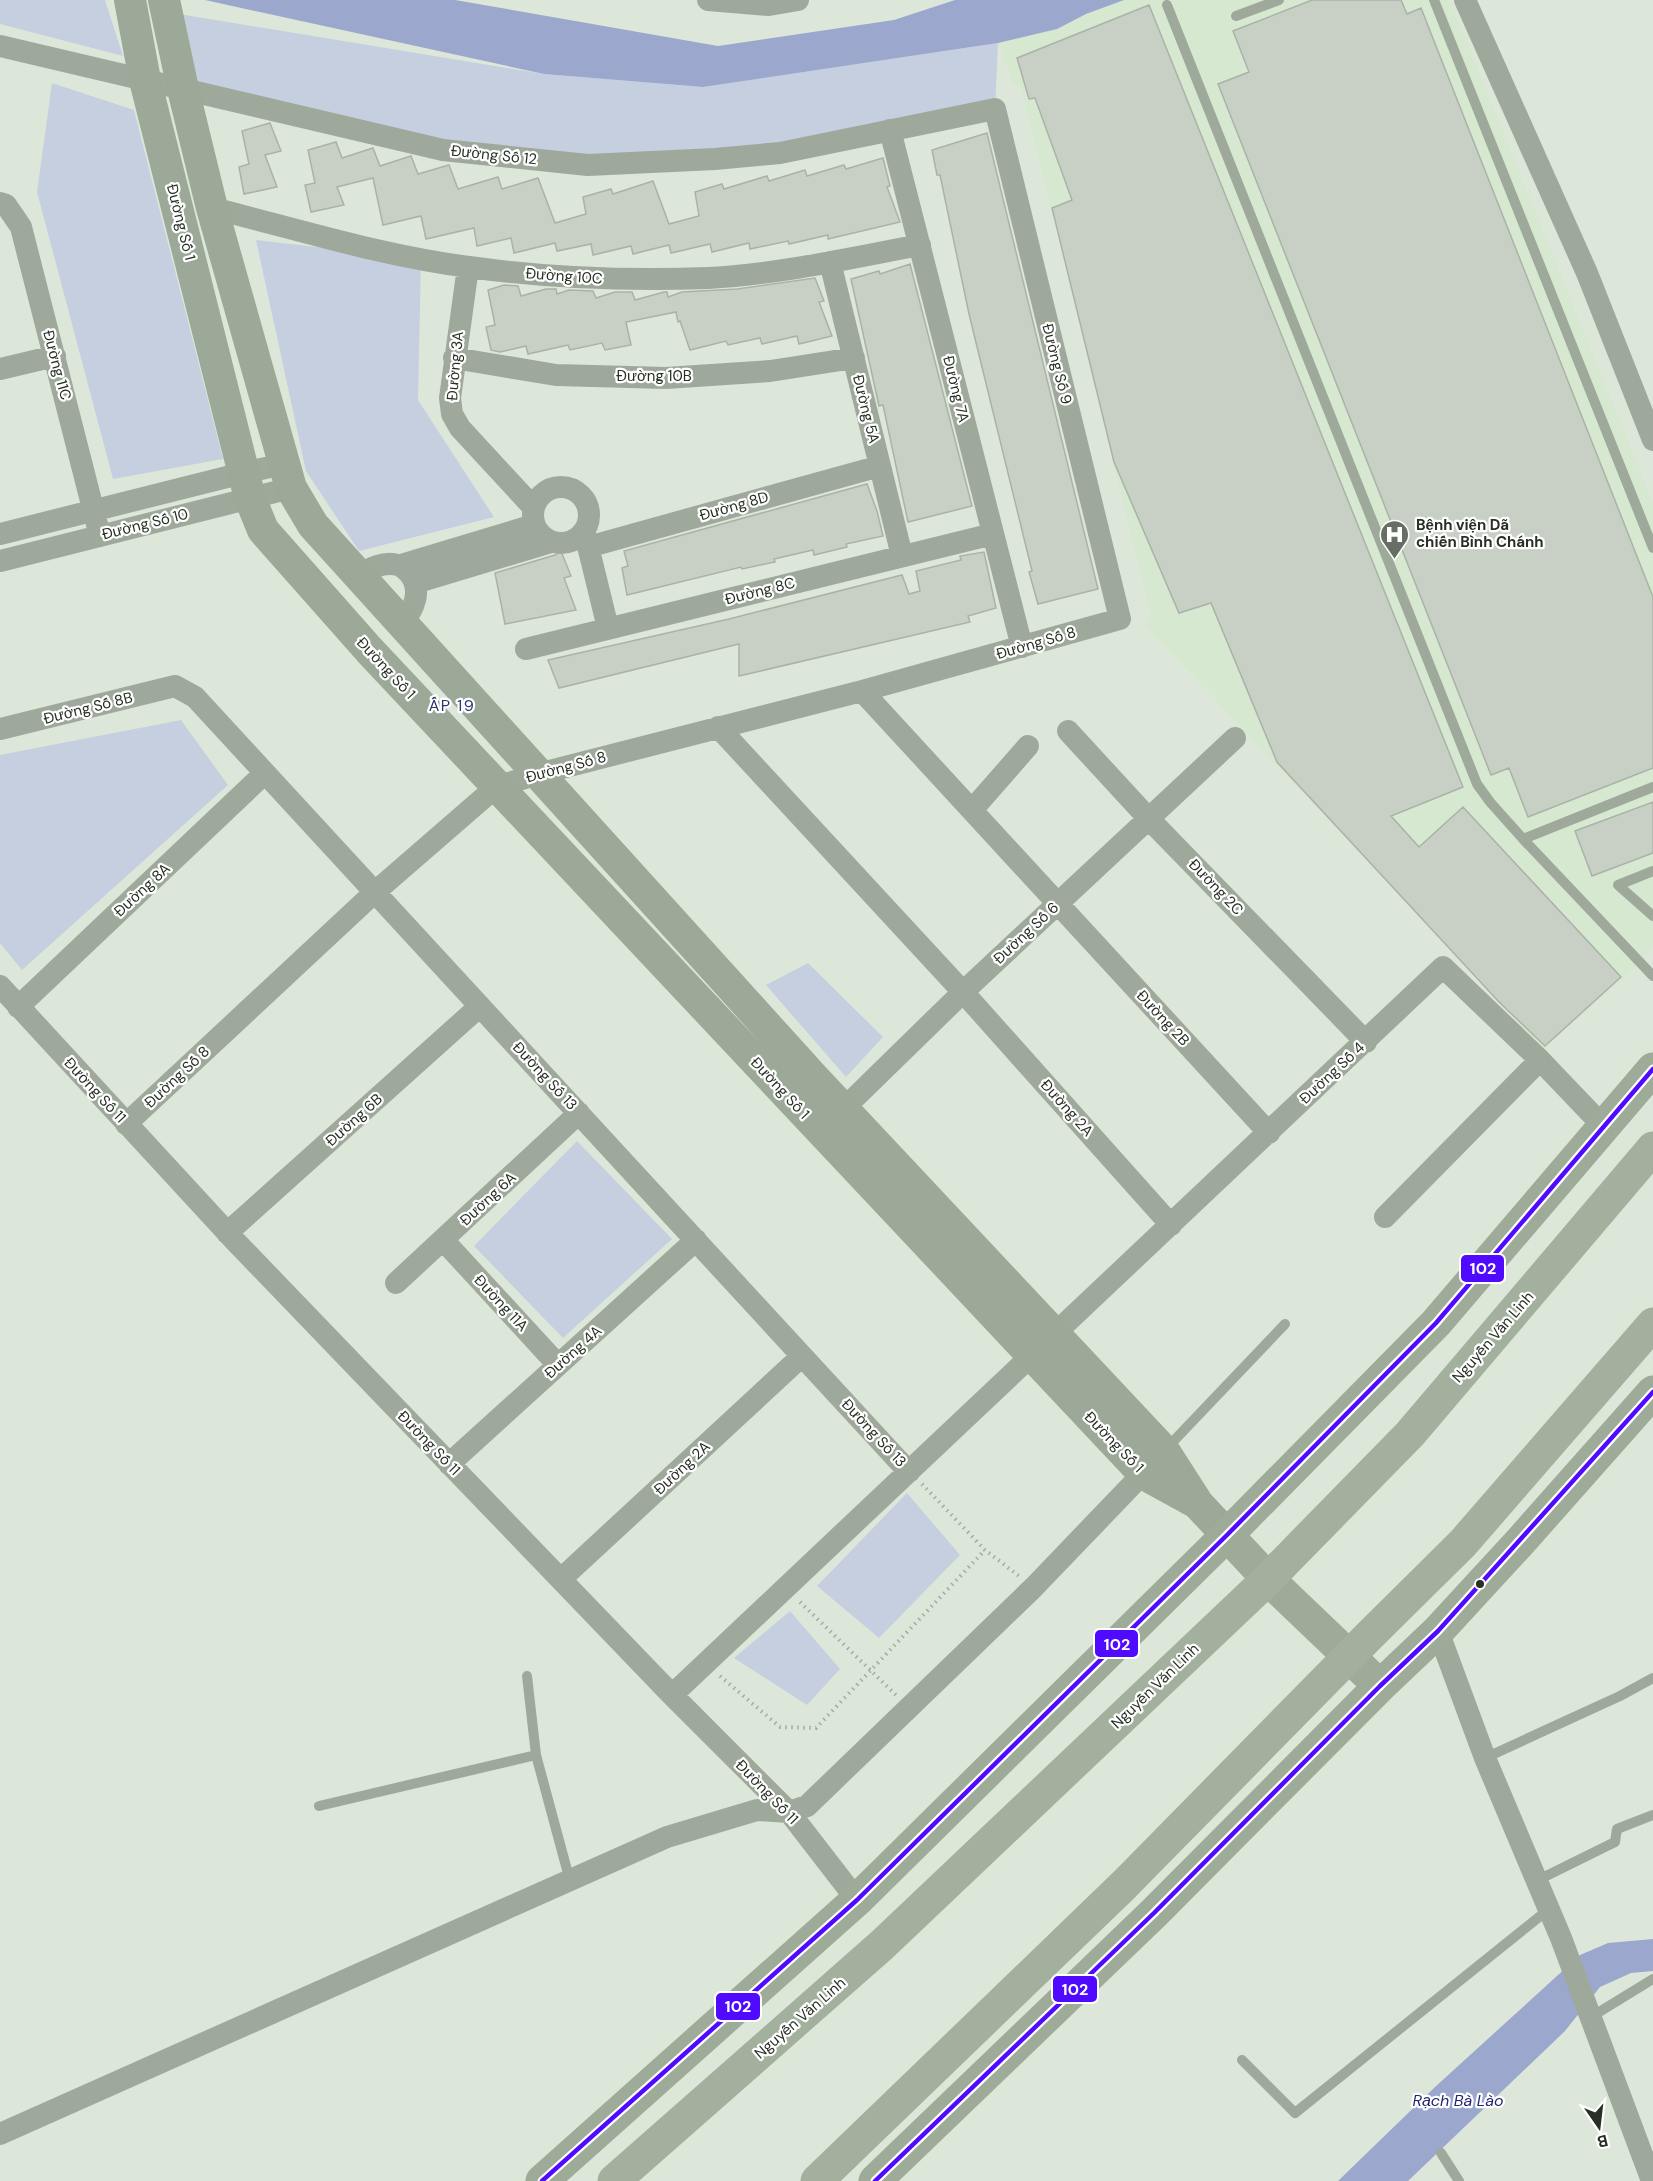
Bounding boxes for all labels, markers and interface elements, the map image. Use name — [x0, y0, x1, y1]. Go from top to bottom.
street label: Đường Số 12 — [450, 141, 538, 169]
street label: Đường Số 1 — [162, 182, 200, 262]
street label: Đường 10C — [525, 263, 603, 289]
street label: Đường Số 9 — [1037, 322, 1077, 406]
street label: Đường 11C — [38, 328, 76, 402]
street label: Đường 3A — [442, 330, 468, 402]
street label: Đường 7A — [938, 354, 974, 425]
street label: Đường 10B — [616, 366, 692, 386]
street label: Đường 5A — [848, 373, 884, 445]
street label: Đường 8D — [697, 487, 771, 525]
street label: Đường Số 10 — [100, 504, 190, 544]
place label: Bệnh viện Dã chiến Bình Chánh — [1416, 515, 1544, 552]
hospital icon: Bệnh viện Dã chiến Bình Chánh — [1379, 518, 1411, 560]
street label: Đường 8C — [723, 573, 797, 609]
street label: Đường Số 8 — [994, 622, 1078, 664]
street label: Đường Số 1 — [352, 633, 420, 703]
street label: Đường Số 8B — [41, 687, 135, 729]
district label: ẤP 19 — [429, 695, 475, 716]
street label: Đường Số 8 — [524, 747, 608, 787]
street label: Đường 2C — [1184, 855, 1248, 920]
street label: Đường 8A — [110, 859, 174, 921]
street label: Đường Số 6 — [989, 898, 1063, 968]
street label: Đường 2B — [1132, 986, 1194, 1050]
street label: Đường Số 13 — [508, 1038, 582, 1114]
street label: Đường Số 4 — [1295, 1038, 1369, 1108]
street label: Đường Số 8 — [140, 1042, 214, 1112]
street label: Đường Số 11 — [60, 1053, 130, 1127]
street label: Đường Số 1 — [746, 1053, 814, 1123]
street label: Đường 2A — [1036, 1075, 1098, 1141]
street label: Đường 6B — [321, 1089, 387, 1151]
street label: Đường 6A — [455, 1168, 521, 1230]
line badge: 102 — [1460, 1254, 1505, 1283]
text: 102 — [1470, 1258, 1496, 1279]
street label: Đường 11A — [470, 1270, 532, 1336]
street label: Nguyễn Văn Linh — [1448, 1287, 1538, 1387]
street label: Đường 4A — [540, 1321, 606, 1383]
street label: Đường Số 13 — [837, 1395, 911, 1471]
street label: Đường Số 11 — [393, 1406, 465, 1480]
street label: Đường Số 1 — [1080, 1407, 1148, 1477]
street label: Đường 2A — [650, 1437, 714, 1499]
unlabelled marker — [1474, 1578, 1486, 1590]
line badge: 102 — [1094, 1629, 1139, 1658]
text: 102 — [1104, 1634, 1130, 1655]
street label: Nguyễn Văn Linh — [1107, 1639, 1203, 1733]
street label: Đường Số 11 — [731, 1755, 803, 1829]
street label: Nguyễn Văn Linh — [750, 1973, 850, 2063]
line badge: 102 — [1052, 1975, 1098, 2003]
text: 102 — [1062, 1979, 1088, 2000]
line badge: 102 — [715, 1992, 761, 2021]
text: 102 — [725, 1996, 751, 2017]
water label: Rạch Bà Lào — [1412, 2090, 1504, 2111]
north arrow — [1569, 2097, 1629, 2157]
text: B — [1595, 2130, 1610, 2152]

